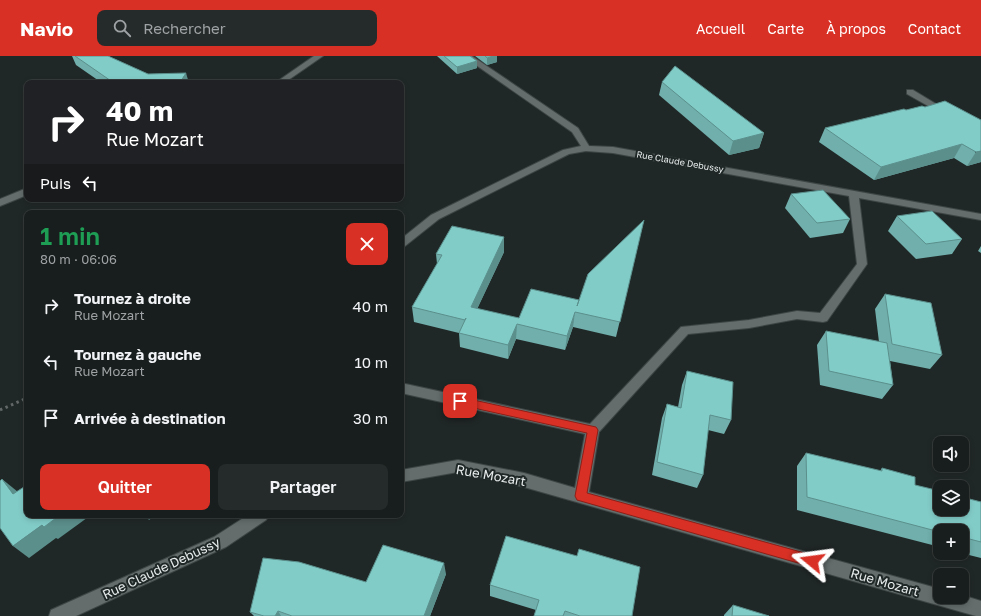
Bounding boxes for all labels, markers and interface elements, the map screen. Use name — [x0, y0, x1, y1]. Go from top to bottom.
search box — [97, 10, 377, 46]
text: Navio — [20, 17, 73, 40]
icon: search — [111, 17, 133, 39]
text: Rechercher — [143, 19, 226, 37]
text: Accueil — [696, 20, 745, 37]
text: Carte — [767, 20, 804, 37]
text: À propos — [826, 20, 886, 37]
text: Contact — [908, 20, 961, 37]
text: 40 m — [106, 94, 173, 127]
icon: right — [40, 96, 92, 148]
text: Rue Mozart — [106, 128, 204, 150]
street label: Rue Claude Debussy — [636, 148, 725, 175]
icon: left — [79, 172, 101, 194]
text: Puis — [40, 174, 71, 192]
text: 1 min — [40, 221, 100, 250]
button: close — [346, 223, 388, 265]
text: 80 m · 06:06 — [40, 251, 117, 267]
text: Tournez à droite — [74, 289, 191, 307]
icon: right — [40, 295, 62, 317]
text: 40 m — [353, 297, 388, 315]
text: Rue Mozart — [74, 307, 145, 323]
text: Tournez à gauche — [74, 345, 201, 363]
icon: left — [40, 351, 62, 373]
text: 10 m — [354, 353, 388, 371]
text: Rue Mozart — [74, 363, 145, 379]
pin — [443, 384, 477, 418]
icon: arrive — [449, 390, 471, 412]
icon: arrive — [40, 407, 62, 429]
text: Arrivée à destination — [74, 409, 226, 427]
text: 30 m — [353, 409, 388, 427]
map controls — [933, 436, 969, 604]
button: sound — [933, 436, 969, 472]
street label: Rue Mozart — [455, 461, 527, 489]
button: Quitter — [40, 464, 210, 510]
button: Partager — [218, 464, 388, 510]
button: layers — [933, 480, 969, 516]
button: + — [933, 524, 969, 560]
street label: Rue Claude Debussy — [100, 533, 223, 602]
position arrow — [791, 540, 833, 582]
street label: Rue Mozart — [849, 565, 921, 599]
button: − — [933, 568, 969, 604]

